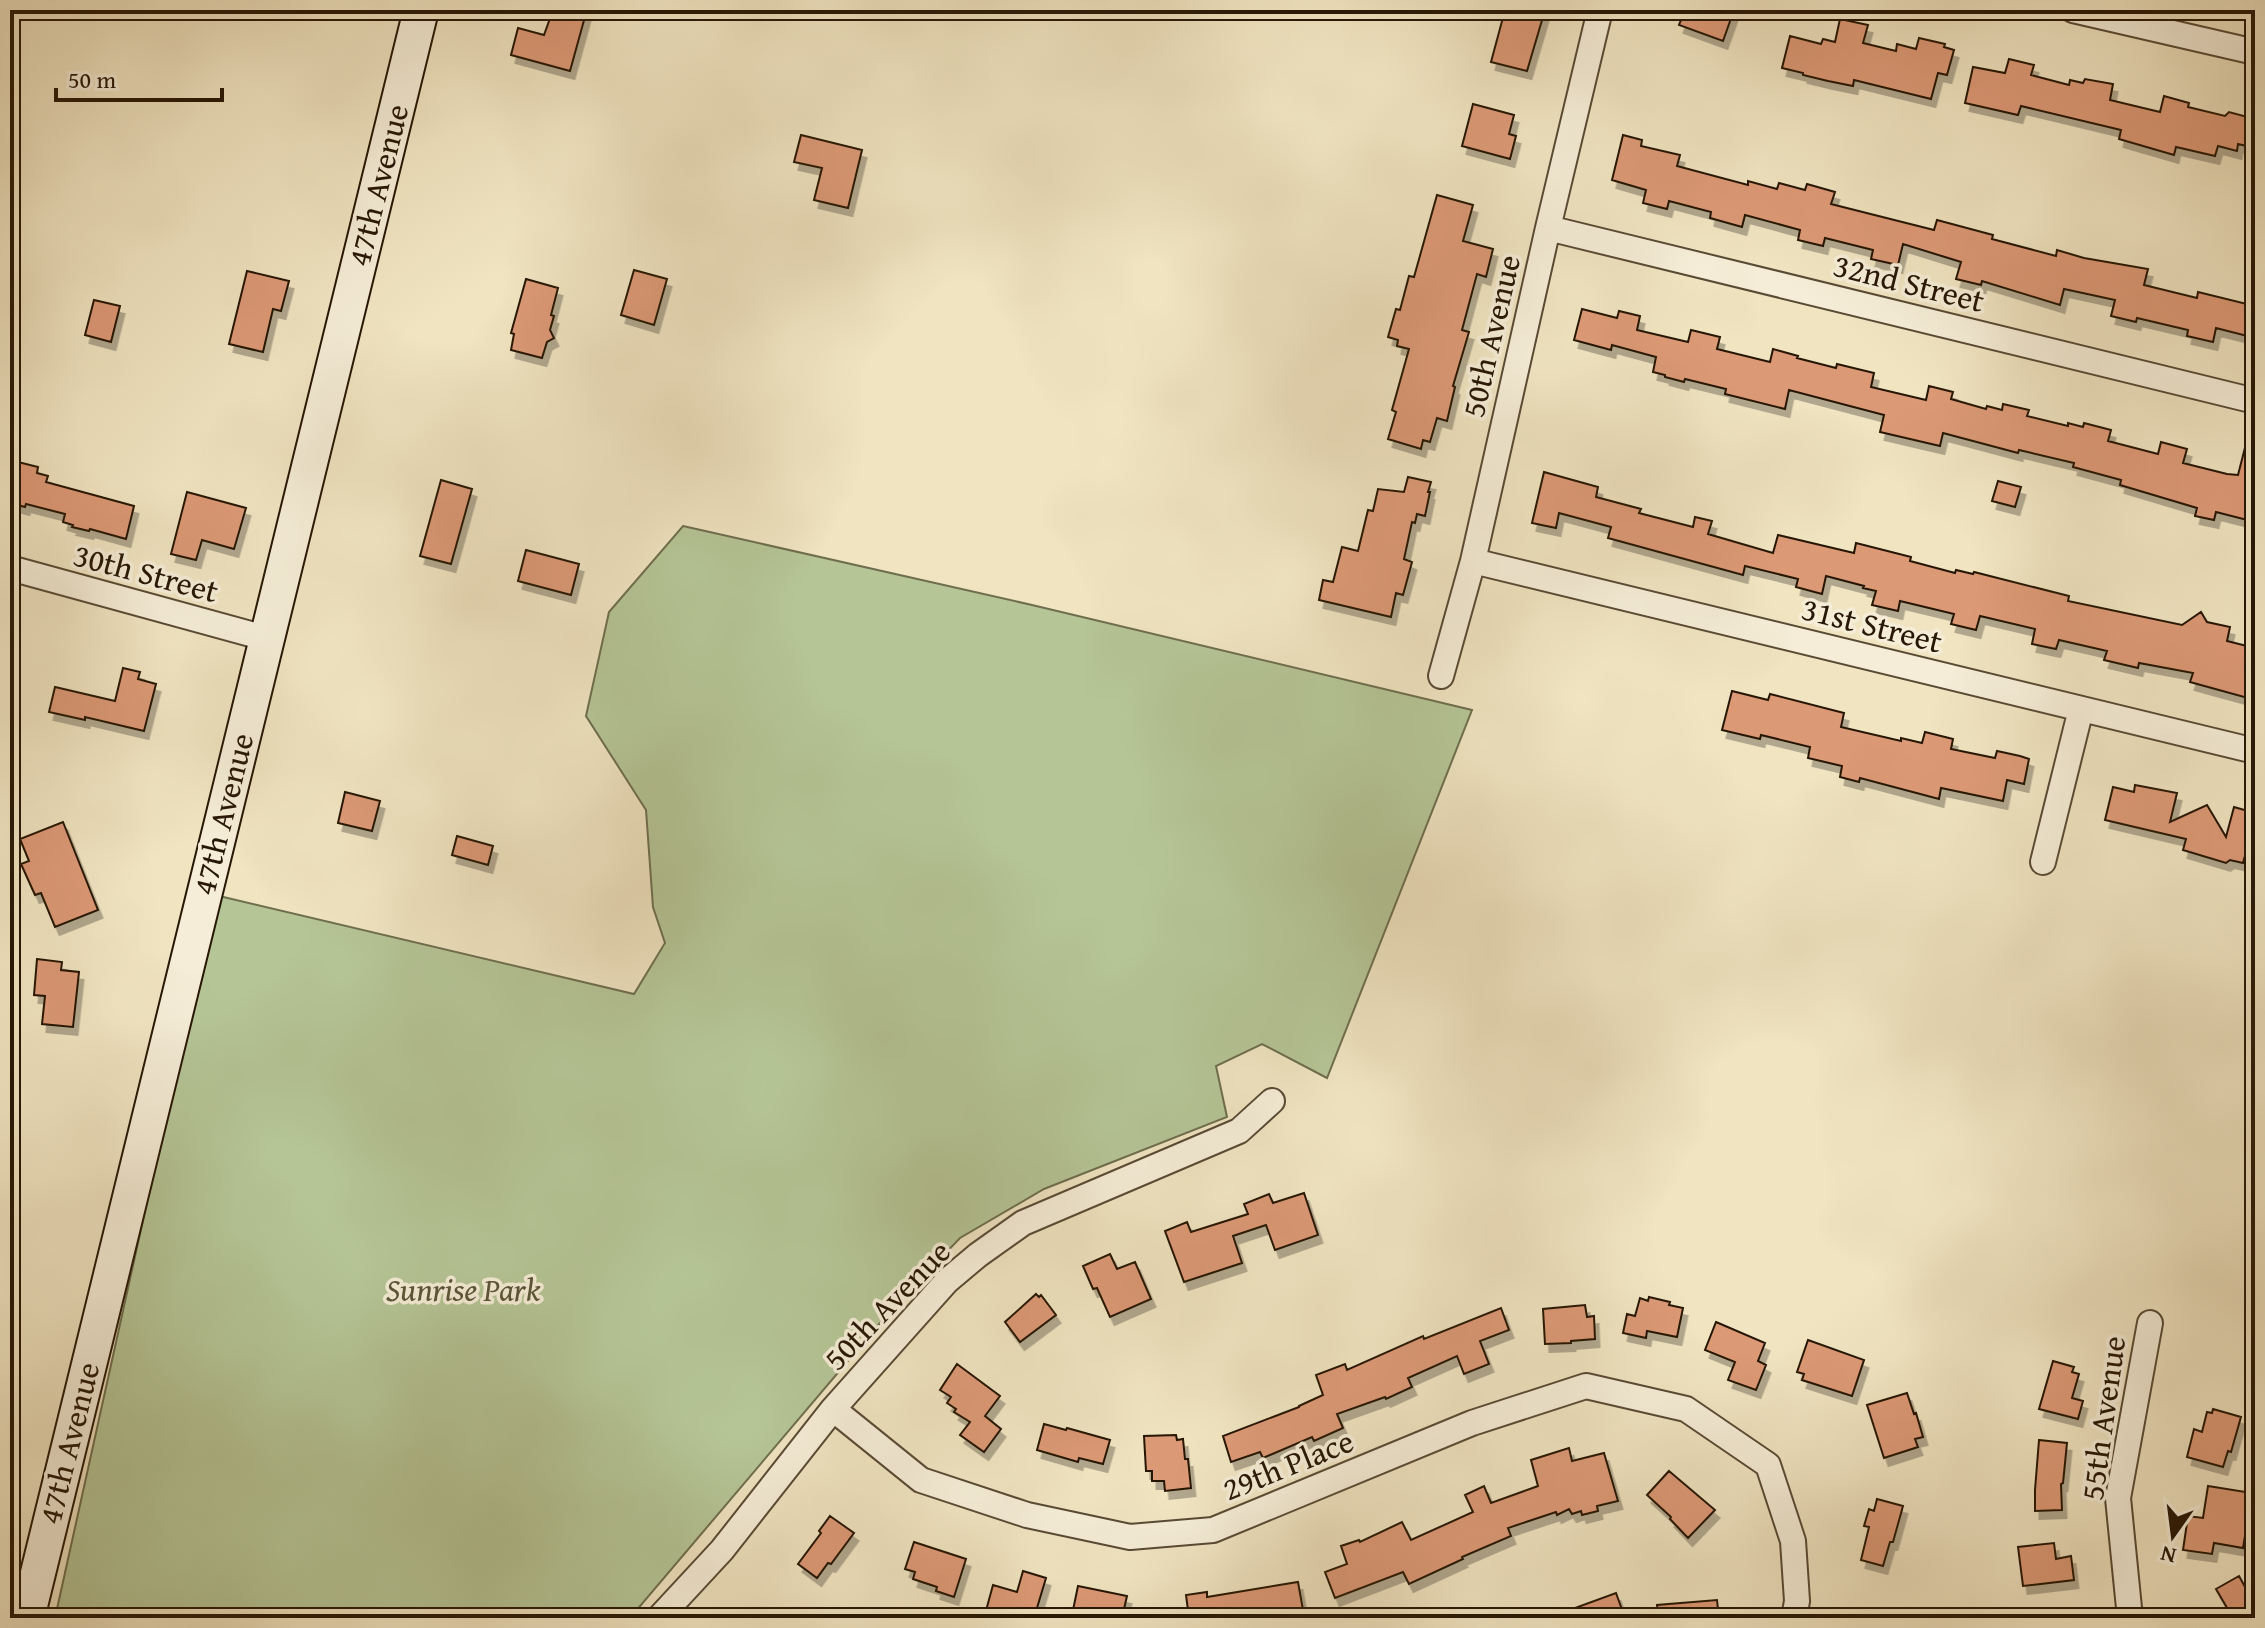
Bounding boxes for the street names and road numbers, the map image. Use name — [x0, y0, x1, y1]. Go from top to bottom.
street label: 47th Avenue — [335, 99, 420, 271]
street label: 32nd Street — [1829, 241, 1989, 324]
street label: 50th Avenue — [1449, 250, 1532, 422]
street label: 30th Street — [69, 531, 224, 614]
street label: 31st Street — [1797, 584, 1947, 665]
street label: 47th Avenue — [180, 728, 265, 900]
street label: 50th Avenue — [812, 1229, 961, 1380]
street label: 55th Avenue — [2068, 1333, 2137, 1503]
street label: 47th Avenue — [26, 1357, 111, 1529]
street label: 29th Place — [1215, 1417, 1360, 1512]

